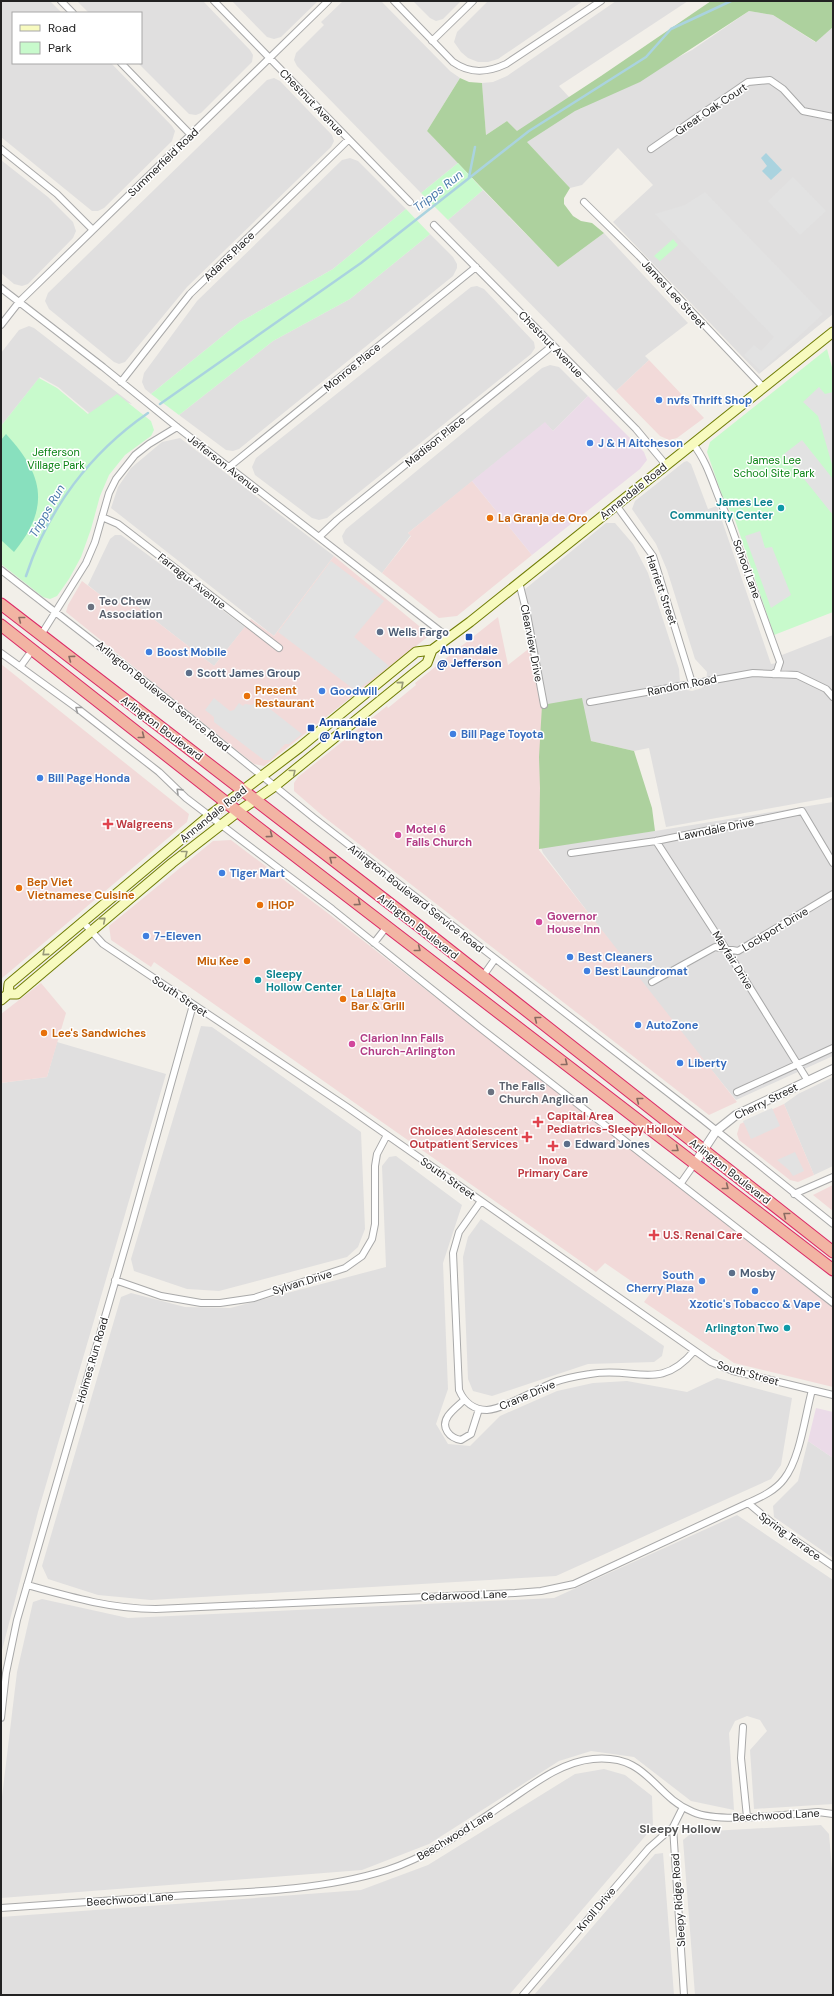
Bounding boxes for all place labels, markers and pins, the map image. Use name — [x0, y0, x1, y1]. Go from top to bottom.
place label: nvfs Thrift Shop — [667, 393, 752, 407]
marker: nvfs Thrift Shop — [654, 395, 664, 405]
place label: J & H Aitcheson — [598, 436, 683, 450]
marker: J & H Aitcheson — [585, 438, 595, 448]
place label: James Lee Community Center — [670, 495, 773, 522]
marker: James Lee Community Center — [776, 503, 786, 513]
place label: La Granja de Oro — [498, 511, 588, 525]
marker: La Granja de Oro — [485, 513, 495, 523]
place label: Teo Chew Association — [99, 594, 163, 621]
marker: Teo Chew Association — [86, 602, 96, 612]
place label: Wells Fargo — [388, 625, 449, 639]
marker: Wells Fargo — [375, 627, 385, 637]
marker: Annandale @ Jefferson — [464, 632, 474, 642]
place label: Annandale @ Jefferson — [436, 643, 502, 670]
place label: Boost Mobile — [157, 645, 227, 659]
marker: Boost Mobile — [144, 647, 154, 657]
place label: Scott James Group — [197, 666, 300, 680]
marker: Scott James Group — [184, 668, 194, 678]
place label: Present Restaurant — [255, 683, 315, 710]
place label: Goodwill — [330, 684, 377, 698]
marker: Goodwill — [317, 686, 327, 696]
marker: Present Restaurant — [242, 691, 252, 701]
place label: Annandale @ Arlington — [319, 715, 383, 742]
marker: Annandale @ Arlington — [306, 723, 316, 733]
place label: Bill Page Toyota — [461, 727, 544, 741]
marker: Bill Page Toyota — [448, 729, 458, 739]
place label: Bill Page Honda — [48, 771, 130, 785]
marker: Bill Page Honda — [35, 773, 45, 783]
place label: Walgreens — [116, 817, 173, 831]
marker: Walgreens — [103, 819, 113, 829]
place label: Motel 6 Falls Church — [406, 822, 472, 849]
marker: Motel 6 Falls Church — [393, 830, 403, 840]
place label: Tiger Mart — [230, 866, 285, 880]
marker: Tiger Mart — [217, 868, 227, 878]
place label: Bep Viet Vietnamese Cuisine — [27, 875, 135, 902]
marker: Bep Viet Vietnamese Cuisine — [14, 883, 24, 893]
place label: IHOP — [268, 898, 294, 912]
marker: IHOP — [255, 900, 265, 910]
place label: Governor House Inn — [547, 909, 600, 936]
marker: Governor House Inn — [534, 917, 544, 927]
place label: 7-Eleven — [154, 929, 201, 943]
marker: 7-Eleven — [141, 931, 151, 941]
place label: Best Cleaners — [578, 950, 653, 964]
marker: Best Cleaners — [565, 952, 575, 962]
place label: Miu Kee — [197, 954, 239, 968]
marker: Miu Kee — [242, 956, 252, 966]
place label: Best Laundromat — [595, 964, 688, 978]
marker: Best Laundromat — [582, 966, 592, 976]
place label: Sleepy Hollow Center — [266, 967, 342, 994]
marker: Sleepy Hollow Center — [253, 975, 263, 985]
place label: La Llajta Bar & Grill — [351, 986, 405, 1013]
marker: La Llajta Bar & Grill — [338, 994, 348, 1004]
place label: AutoZone — [646, 1018, 699, 1032]
marker: AutoZone — [633, 1020, 643, 1030]
place label: Lee's Sandwiches — [52, 1026, 146, 1040]
marker: Lee's Sandwiches — [39, 1028, 49, 1038]
place label: Clarion Inn Falls Church-Arlington — [360, 1031, 456, 1058]
marker: Clarion Inn Falls Church-Arlington — [347, 1039, 357, 1049]
place label: Liberty — [688, 1056, 727, 1070]
marker: Liberty — [675, 1058, 685, 1068]
place label: The Falls Church Anglican — [499, 1079, 588, 1106]
marker: The Falls Church Anglican — [486, 1087, 496, 1097]
place label: Capital Area Pediatrics-Sleepy Hollow — [547, 1109, 683, 1136]
marker: Capital Area Pediatrics-Sleepy Hollow — [532, 1116, 544, 1128]
place label: Choices Adolescent Outpatient Services — [410, 1124, 518, 1151]
marker: Choices Adolescent Outpatient Services — [521, 1131, 533, 1143]
place label: Edward Jones — [575, 1137, 650, 1151]
marker: Edward Jones — [562, 1139, 572, 1149]
marker: Inova Primary Care — [547, 1140, 559, 1152]
place label: Inova Primary Care — [518, 1153, 589, 1180]
place label: U.S. Renal Care — [663, 1228, 743, 1242]
marker: U.S. Renal Care — [648, 1229, 660, 1241]
place label: Mosby — [740, 1266, 776, 1280]
place label: South Cherry Plaza — [626, 1268, 694, 1295]
marker: Mosby — [727, 1268, 737, 1278]
marker: South Cherry Plaza — [697, 1276, 707, 1286]
marker: Xzotic's Tobacco & Vape — [750, 1286, 760, 1296]
place label: Xzotic's Tobacco & Vape — [689, 1297, 821, 1311]
place label: Arlington Two — [705, 1321, 779, 1335]
marker: Arlington Two — [782, 1323, 792, 1333]

